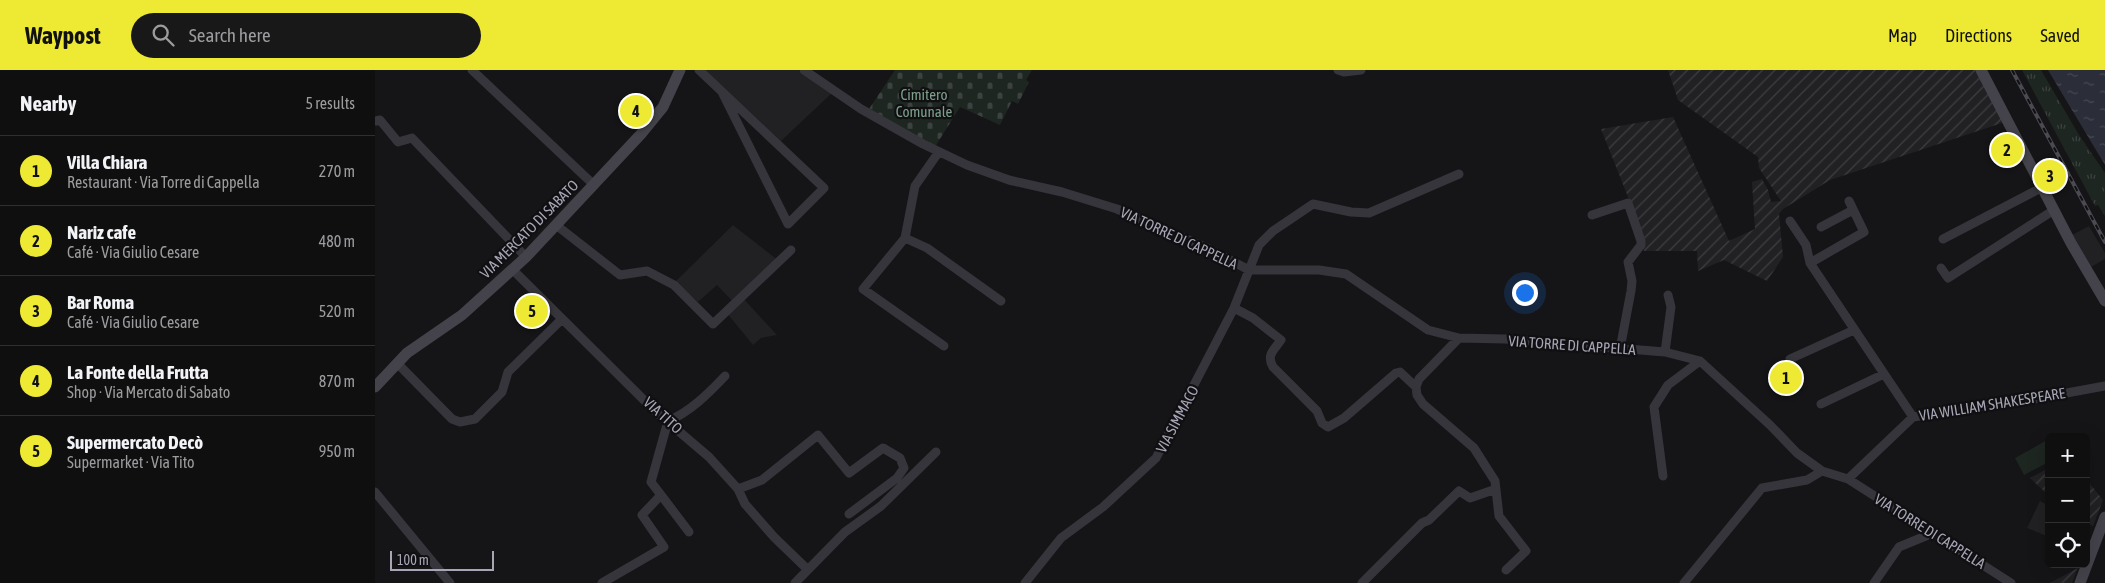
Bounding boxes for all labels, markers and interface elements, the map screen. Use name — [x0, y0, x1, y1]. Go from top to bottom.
search box — [131, 13, 481, 58]
icon: search — [149, 21, 177, 49]
text: Waypost — [25, 22, 101, 49]
text: Search here — [189, 24, 271, 46]
text: Map — [1888, 25, 1917, 46]
text: Directions — [1945, 25, 2012, 46]
text: Saved — [2040, 25, 2080, 46]
park label: Cimitero Comunale — [896, 86, 953, 120]
text: Nearby — [20, 91, 76, 115]
pin: 4 — [620, 92, 652, 130]
text: 5 results — [305, 94, 355, 112]
pin: 2 — [1991, 131, 2023, 169]
text: Villa Chiara — [67, 151, 147, 173]
pin: 3 — [2034, 157, 2066, 195]
text: 1 — [32, 162, 40, 180]
text: 270 m — [319, 162, 355, 180]
text: Restaurant · Via Torre di Cappella — [67, 173, 260, 191]
street label: VIA MERCATO DI SABATO — [476, 176, 582, 282]
street label: VIA TORRE DI CAPPELLA — [1118, 203, 1241, 273]
text: Nariz cafe — [67, 221, 136, 243]
text: 2 — [32, 232, 40, 250]
text: 480 m — [319, 232, 355, 250]
text: Café · Via Giulio Cesare — [67, 243, 199, 261]
your location — [1512, 280, 1538, 306]
text: Bar Roma — [67, 291, 134, 313]
pin: 5 — [516, 292, 548, 330]
text: 3 — [32, 302, 40, 320]
text: 520 m — [319, 302, 355, 320]
text: Café · Via Giulio Cesare — [67, 313, 199, 331]
street label: VIA TORRE DI CAPPELLA — [1508, 332, 1637, 358]
pin: 1 — [1770, 359, 1802, 397]
text: La Fonte della Frutta — [67, 361, 209, 383]
text: 4 — [32, 372, 40, 390]
text: 870 m — [319, 372, 355, 390]
street label: VIA SIMMACO — [1152, 382, 1202, 455]
text: Shop · Via Mercato di Sabato — [67, 383, 230, 401]
street label: VIA WILLIAM SHAKESPEARE — [1918, 384, 2067, 424]
street label: VIA TITO — [640, 393, 686, 437]
text: Supermercato Decò — [67, 431, 203, 453]
map controls — [2045, 433, 2090, 568]
button: + — [2045, 433, 2090, 478]
text: 5 — [32, 442, 40, 460]
text: 950 m — [319, 442, 355, 460]
text: Supermarket · Via Tito — [67, 453, 195, 471]
button: − — [2045, 478, 2090, 523]
street label: VIA TORRE DI CAPPELLA — [1871, 490, 1989, 572]
button: locate — [2045, 523, 2090, 568]
scale bar — [390, 548, 494, 571]
text: 100 m — [397, 552, 429, 568]

